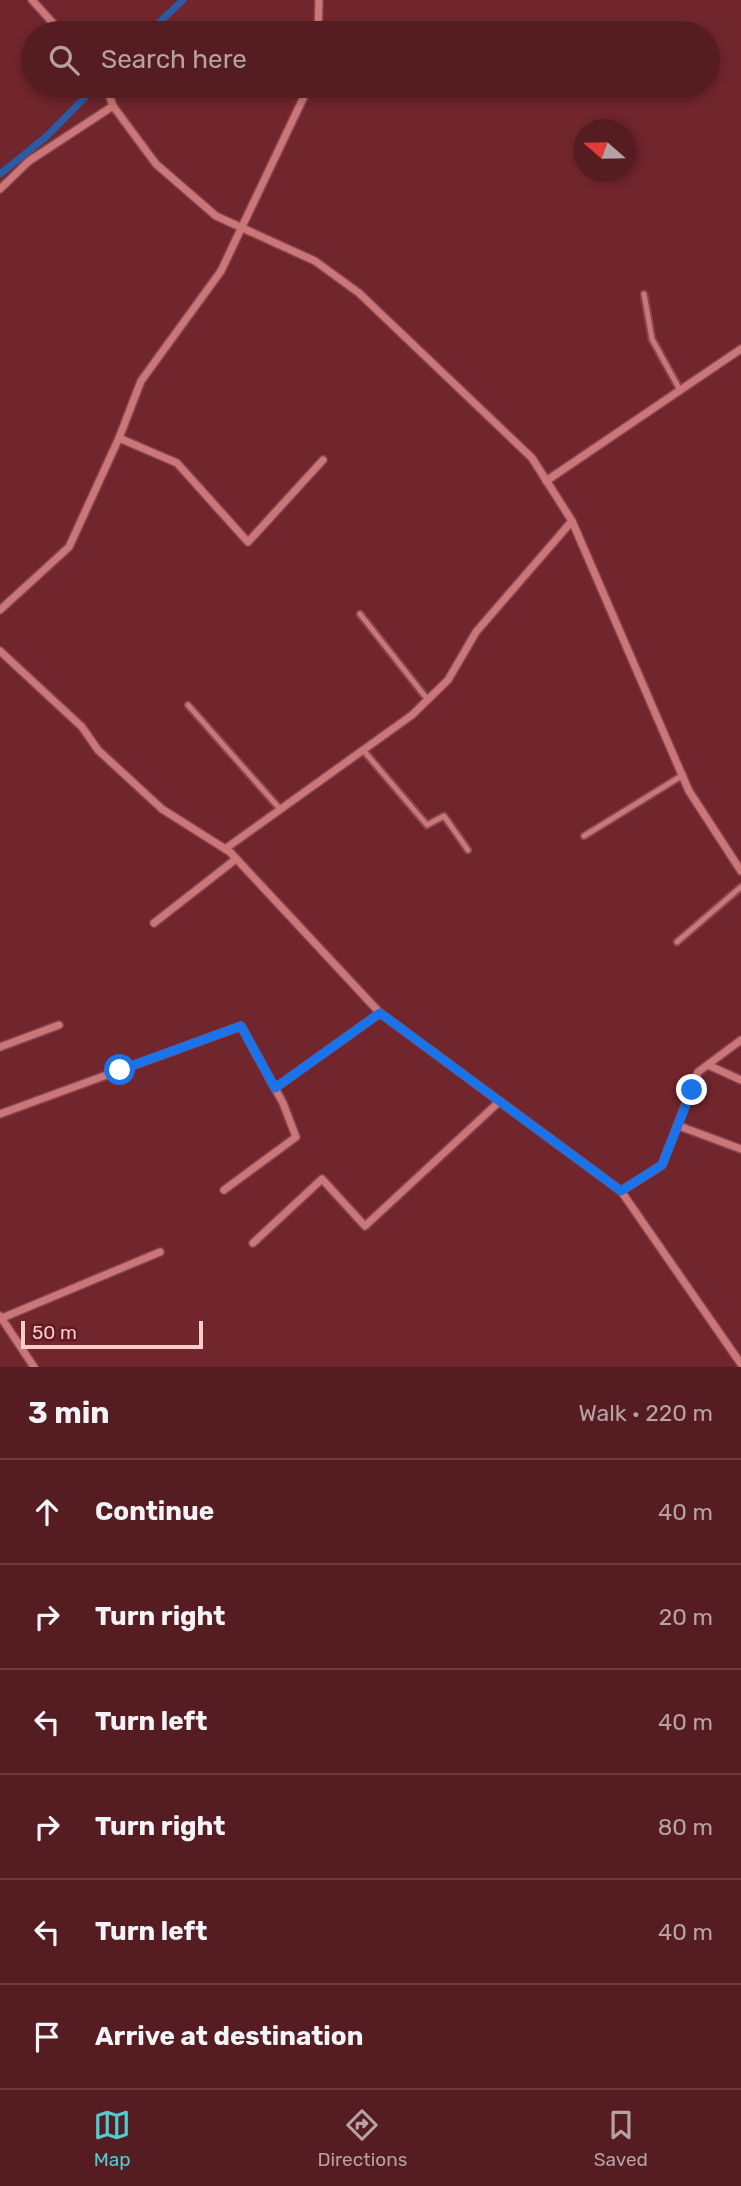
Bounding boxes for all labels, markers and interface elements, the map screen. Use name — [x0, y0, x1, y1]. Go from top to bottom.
search box — [21, 21, 720, 98]
icon: search — [45, 41, 83, 79]
text: Search here — [101, 44, 247, 75]
north arrow — [573, 119, 636, 182]
route start — [104, 1054, 135, 1085]
route end — [676, 1074, 707, 1105]
scale bar — [21, 1318, 203, 1350]
text: 50 m — [32, 1321, 77, 1344]
text: 3 min — [28, 1395, 110, 1431]
text: Walk · 220 m — [579, 1399, 713, 1427]
icon: ahead — [28, 1493, 66, 1531]
text: Continue — [95, 1496, 214, 1527]
text: 40 m — [658, 1498, 713, 1526]
icon: right — [28, 1598, 66, 1636]
text: Turn right — [95, 1601, 225, 1632]
text: 20 m — [659, 1603, 713, 1631]
icon: left — [28, 1703, 66, 1741]
text: Turn left — [95, 1706, 207, 1737]
text: 40 m — [658, 1708, 713, 1736]
icon: right — [28, 1808, 66, 1846]
text: Turn right — [95, 1811, 225, 1842]
text: 80 m — [658, 1813, 713, 1841]
icon: left — [28, 1913, 66, 1951]
text: Turn left — [95, 1916, 207, 1947]
text: 40 m — [658, 1918, 713, 1946]
icon: arrive — [28, 2018, 66, 2056]
text: Arrive at destination — [95, 2021, 363, 2052]
tab: Map — [93, 2106, 131, 2171]
tab: Directions — [317, 2106, 407, 2171]
tab: Saved — [594, 2106, 648, 2171]

